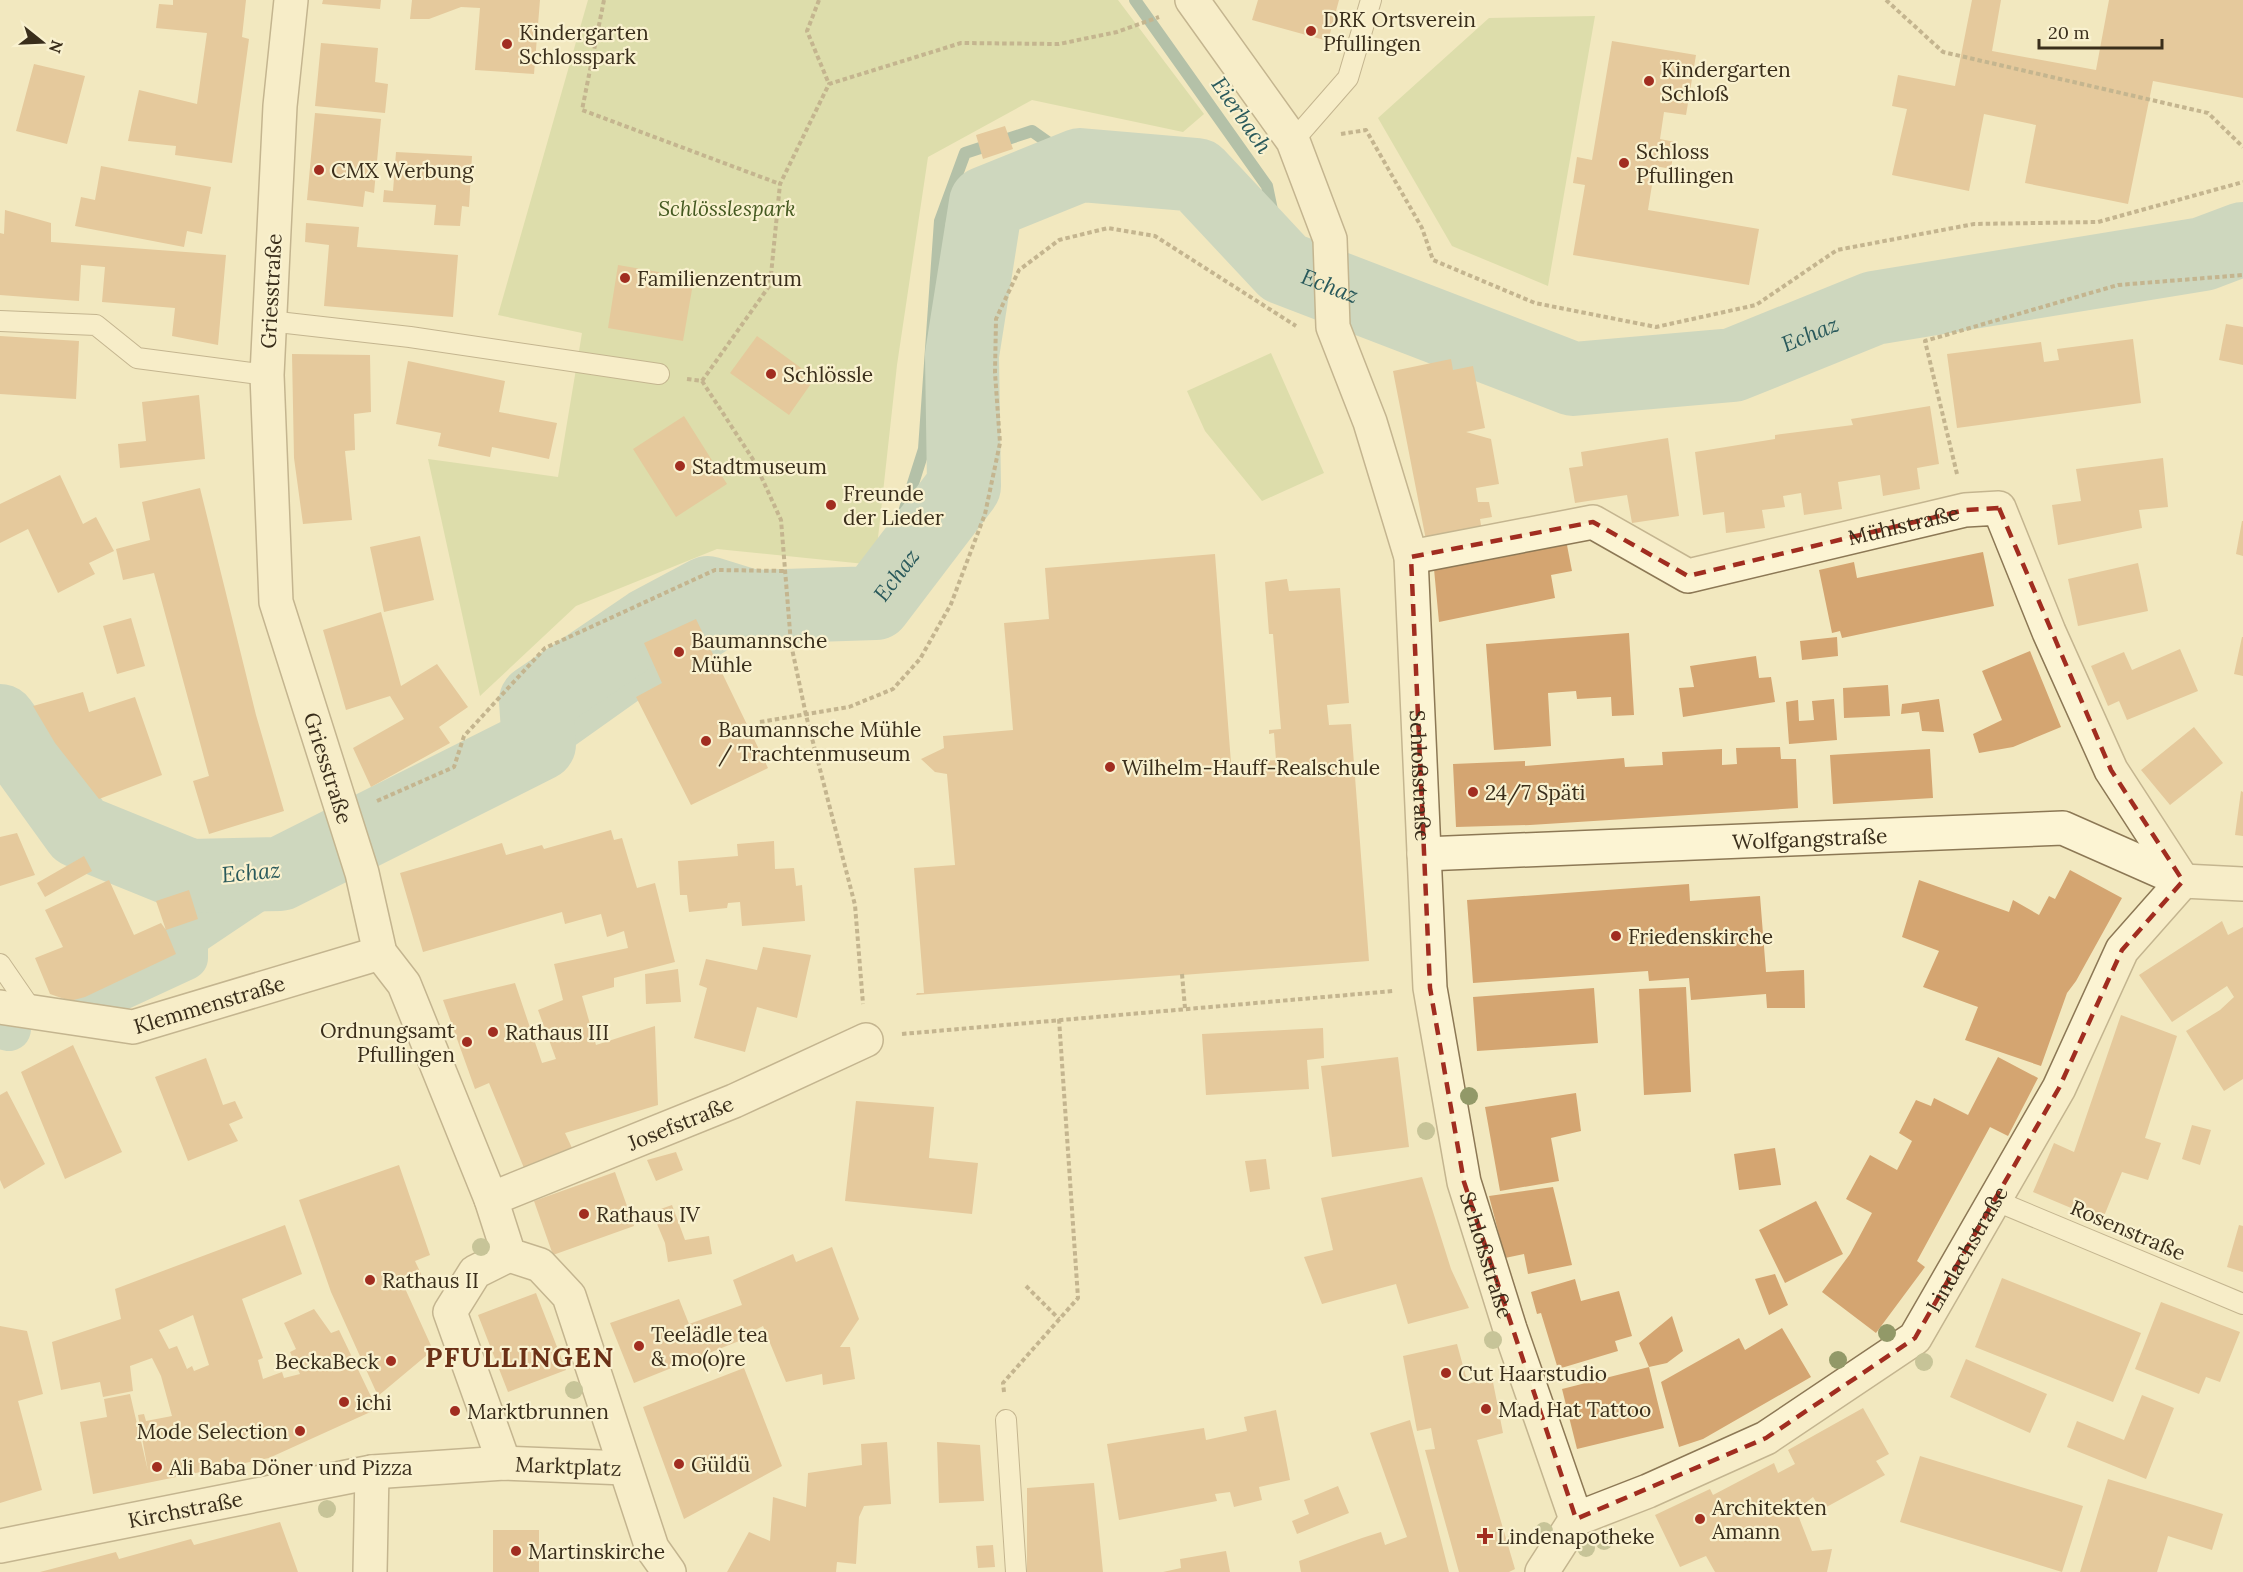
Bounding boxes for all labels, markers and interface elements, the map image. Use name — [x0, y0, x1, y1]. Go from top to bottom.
place label: DRK Ortsverein Pfullingen — [1323, 6, 1476, 57]
north arrow — [12, 12, 72, 72]
scale bar — [2039, 12, 2162, 50]
place label: Kindergarten Schlosspark — [519, 19, 649, 70]
text: 20 m — [2048, 21, 2090, 44]
marker: DRK Ortsverein Pfullingen — [1304, 24, 1318, 38]
marker: Kindergarten Schlosspark — [500, 37, 514, 51]
text: N — [45, 38, 68, 56]
place label: Kindergarten Schloß — [1661, 56, 1791, 107]
water label: Eierbach — [1205, 71, 1279, 159]
marker: Kindergarten Schloß — [1642, 74, 1656, 88]
place label: Schloss Pfullingen — [1636, 138, 1734, 189]
marker: Schloss Pfullingen — [1617, 156, 1631, 170]
place label: CMX Werbung — [331, 157, 474, 184]
marker: CMX Werbung — [312, 163, 326, 177]
park label: Schlösslespark — [658, 195, 796, 222]
street label: Griesstraße — [254, 233, 288, 349]
water label: Echaz — [1297, 262, 1363, 309]
place label: Familienzentrum — [637, 265, 802, 292]
marker: Familienzentrum — [618, 271, 632, 285]
water label: Echaz — [1777, 310, 1843, 358]
place label: Schlössle — [783, 361, 873, 388]
marker: Schlössle — [764, 367, 778, 381]
place label: Stadtmuseum — [692, 453, 827, 480]
marker: Stadtmuseum — [673, 459, 687, 473]
place label: Freunde der Lieder — [843, 480, 944, 531]
marker: Freunde der Lieder — [824, 498, 838, 512]
street label: Mühlstraße — [1845, 498, 1962, 551]
water label: Echaz — [867, 543, 925, 607]
place label: Baumannsche Mühle — [691, 627, 827, 678]
marker: Baumannsche Mühle — [672, 645, 686, 659]
street label: Griesstraße — [298, 709, 359, 827]
street label: Schloßstraße — [1404, 709, 1437, 842]
place label: Baumannsche Mühle / Trachtenmuseum — [718, 716, 921, 767]
marker: Baumannsche Mühle / Trachtenmuseum — [699, 734, 713, 748]
place label: Wilhelm-Hauff-Realschule — [1122, 754, 1380, 781]
marker: Wilhelm-Hauff-Realschule — [1103, 760, 1117, 774]
place label: 24/7 Späti — [1485, 779, 1586, 806]
marker: 24/7 Späti — [1466, 785, 1480, 799]
street label: Wolfgangstraße — [1732, 822, 1888, 855]
water label: Echaz — [220, 855, 282, 889]
place label: Friedenskirche — [1628, 923, 1773, 950]
marker: Friedenskirche — [1609, 929, 1623, 943]
street label: Klemmenstraße — [130, 969, 288, 1040]
place label: Ordnungsamt Pfullingen — [320, 1017, 456, 1068]
place label: Rathaus III — [505, 1019, 609, 1046]
marker: Rathaus III — [486, 1025, 500, 1039]
marker: Ordnungsamt Pfullingen — [460, 1035, 474, 1049]
street label: Josefstraße — [622, 1089, 737, 1156]
street label: Lindachstraße — [1919, 1181, 2013, 1317]
street label: Schloßstraße — [1454, 1188, 1519, 1322]
street label: Rosenstraße — [2066, 1194, 2190, 1266]
place label: Rathaus IV — [596, 1201, 701, 1228]
marker: Rathaus IV — [577, 1207, 591, 1221]
place label: Rathaus II — [382, 1267, 479, 1294]
marker: Rathaus II — [363, 1273, 377, 1287]
place label: Teelädle tea & mo(o)re — [651, 1321, 768, 1372]
marker: Teelädle tea & mo(o)re — [632, 1339, 646, 1353]
district label: PFULLINGEN — [425, 1340, 615, 1374]
place label: BeckaBeck — [275, 1348, 380, 1375]
marker: BeckaBeck — [384, 1354, 398, 1368]
place label: Cut Haarstudio — [1458, 1360, 1607, 1387]
marker: Cut Haarstudio — [1439, 1366, 1453, 1380]
place label: ichi — [356, 1389, 392, 1416]
marker: ichi — [337, 1395, 351, 1409]
place label: Mad Hat Tattoo — [1498, 1396, 1651, 1423]
place label: Marktbrunnen — [467, 1398, 609, 1425]
marker: Mad Hat Tattoo — [1479, 1402, 1493, 1416]
marker: Marktbrunnen — [448, 1404, 462, 1418]
place label: Mode Selection — [137, 1418, 288, 1445]
marker: Mode Selection — [293, 1424, 307, 1438]
street label: Marktplatz — [515, 1450, 622, 1481]
place label: Güldü — [691, 1451, 750, 1478]
place label: Ali Baba Döner und Pizza — [168, 1454, 413, 1481]
marker: Güldü — [672, 1457, 686, 1471]
marker: Ali Baba Döner und Pizza — [150, 1460, 164, 1474]
street label: Kirchstraße — [126, 1485, 245, 1534]
place label: Architekten Amann — [1711, 1494, 1827, 1545]
marker: Architekten Amann — [1693, 1512, 1707, 1526]
place label: Lindenapotheke — [1497, 1523, 1655, 1550]
marker: Lindenapotheke — [1478, 1529, 1492, 1543]
place label: Martinskirche — [528, 1538, 665, 1565]
marker: Martinskirche — [509, 1544, 523, 1558]

